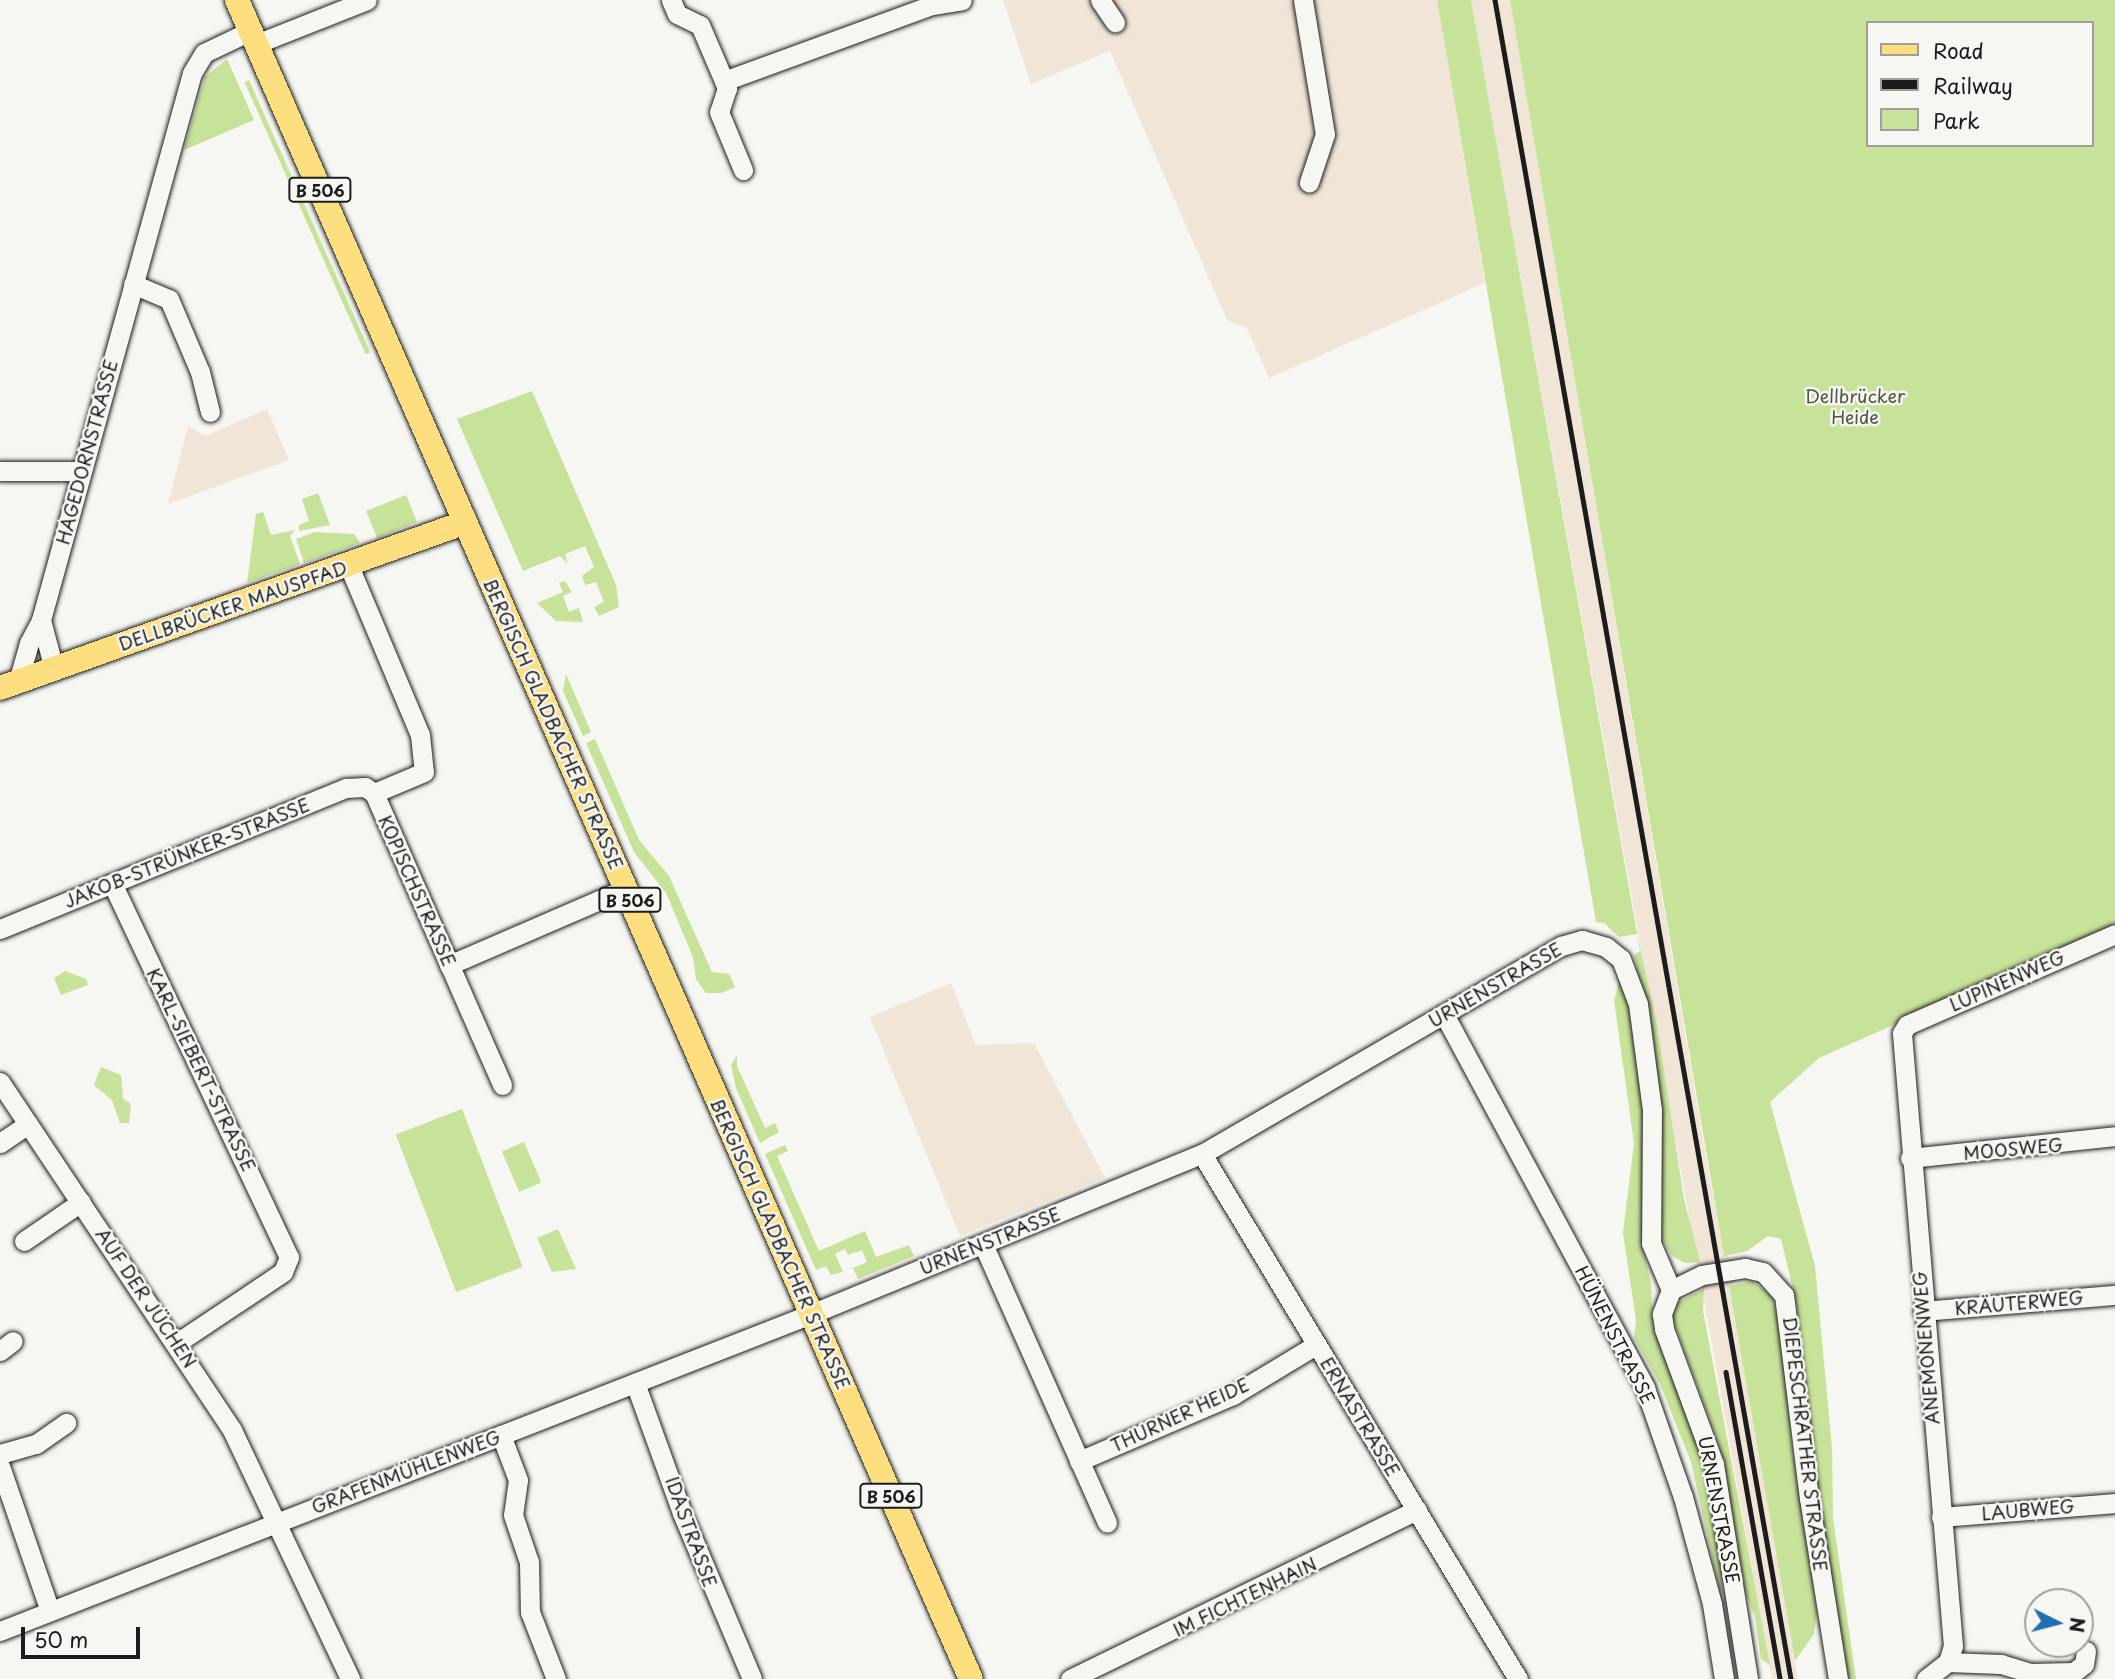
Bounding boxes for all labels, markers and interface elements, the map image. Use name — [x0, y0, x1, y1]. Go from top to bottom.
legend — [1867, 21, 2094, 147]
text: Road — [1933, 34, 1984, 66]
text: Railway — [1933, 69, 2013, 101]
text: Park — [1933, 104, 1980, 136]
road number: B 506 — [287, 178, 353, 202]
street label: HAGEDORNSTRASSE — [52, 357, 122, 547]
park label: Dellbrücker Heide — [1805, 386, 1905, 428]
street label: DELLBRÜCKER MAUSPFAD — [115, 556, 351, 656]
street label: BERGISCH GLADBACHER STRASSE — [479, 575, 627, 873]
street label: JAKOB-STRÜNKER-STRASSE — [61, 794, 313, 912]
street label: KOPISCHSTRASSE — [374, 812, 460, 970]
road number: B 506 — [597, 888, 663, 912]
street label: URNENSTRASSE — [1425, 938, 1565, 1032]
street label: LUPINENWEG — [1946, 946, 2068, 1016]
street label: KARL-SIEBERT-STRASSE — [142, 965, 260, 1175]
street label: BERGISCH GLADBACHER STRASSE — [706, 1095, 854, 1393]
street label: MOOSWEG — [1962, 1134, 2064, 1164]
street label: URNENSTRASSE — [916, 1203, 1064, 1279]
street label: AUF DER JÜCHEN — [91, 1224, 201, 1372]
street label: HÜNENSTRASSE — [1571, 1262, 1659, 1408]
street label: ANEMONENWEG — [1909, 1270, 1943, 1426]
street label: KRÄUTERWEG — [1954, 1287, 2084, 1319]
street label: DIEPESCHRATHER STRASSE — [1779, 1315, 1831, 1573]
street label: ERNASTRASSE — [1316, 1354, 1404, 1480]
street label: THURNER HEIDE — [1107, 1373, 1253, 1457]
street label: GRAFENMÜHLENWEG — [309, 1426, 503, 1518]
street label: URNENSTRASSE — [1694, 1434, 1744, 1586]
street label: IDASTRASSE — [661, 1474, 721, 1590]
road number: B 506 — [858, 1484, 924, 1508]
street label: LAUBWEG — [1981, 1495, 2075, 1525]
street label: IM FICHTENHAIN — [1169, 1553, 1321, 1641]
north arrow — [2024, 1588, 2094, 1658]
scale bar — [24, 1612, 144, 1656]
text: N — [2063, 1616, 2093, 1634]
text: 50 m — [34, 1623, 88, 1655]

